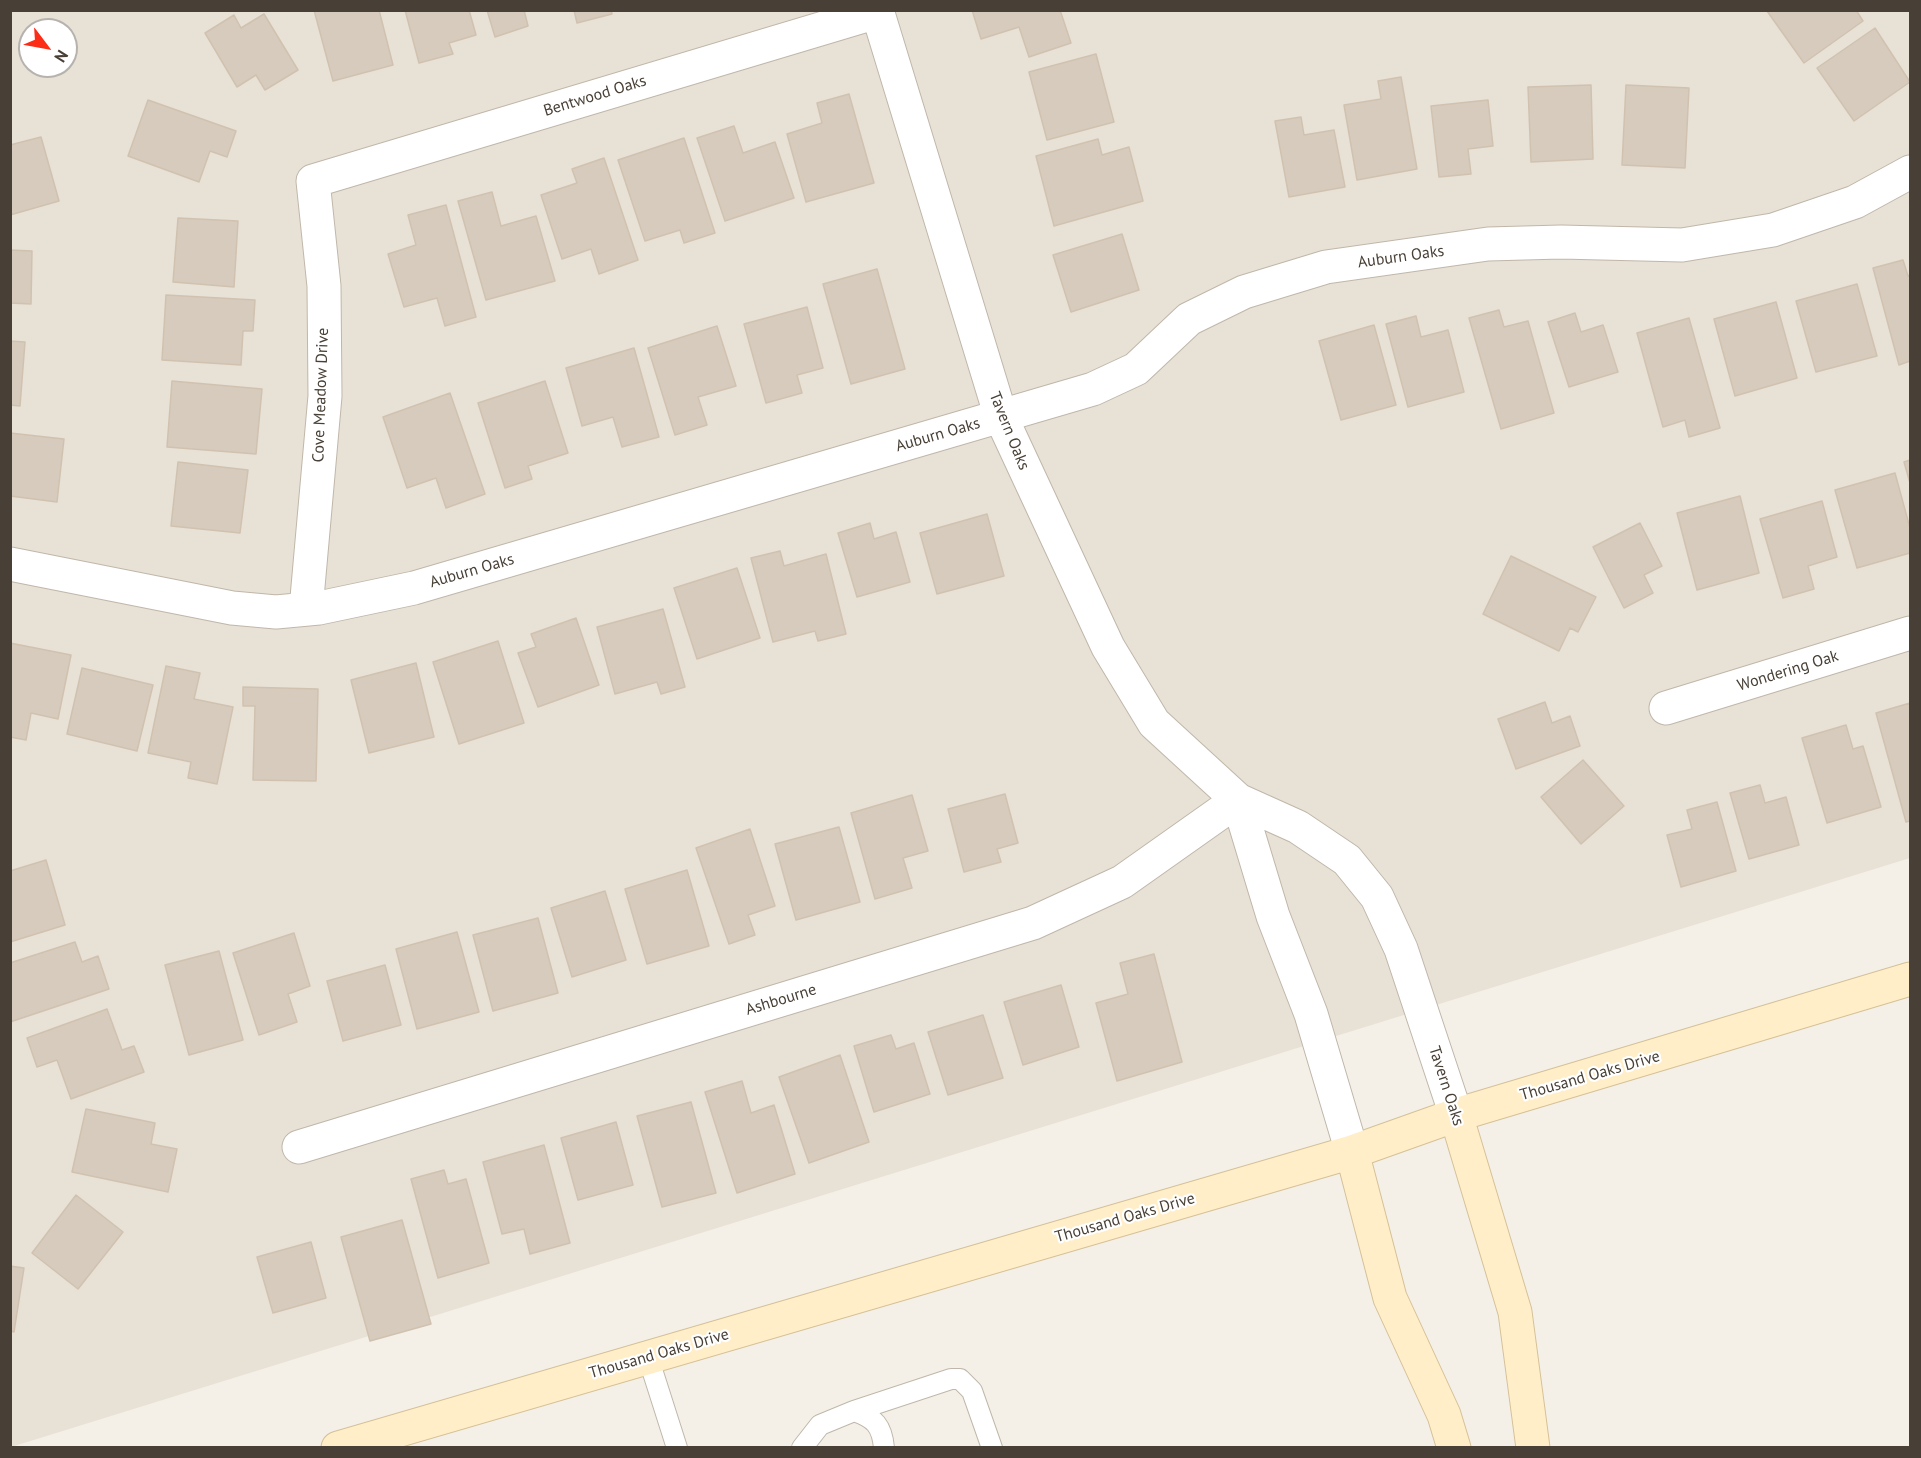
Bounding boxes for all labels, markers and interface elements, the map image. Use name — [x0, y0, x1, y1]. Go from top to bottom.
north arrow — [18, 18, 78, 78]
text: N — [50, 47, 73, 66]
street label: Bentwood Oaks — [541, 71, 649, 121]
street label: Auburn Oaks — [1357, 241, 1445, 273]
street label: Cove Meadow Drive — [309, 327, 333, 463]
street label: Tavern Oaks — [985, 389, 1033, 473]
street label: Auburn Oaks — [894, 414, 982, 456]
street label: Auburn Oaks — [428, 550, 516, 592]
street label: Wondering Oak — [1735, 647, 1841, 695]
street label: Ashbourne — [743, 980, 819, 1020]
street label: Tavern Oaks — [1424, 1044, 1468, 1128]
street label: Thousand Oaks Drive — [1518, 1047, 1662, 1105]
street label: Thousand Oaks Drive — [1053, 1189, 1197, 1247]
street label: Thousand Oaks Drive — [587, 1325, 731, 1383]

